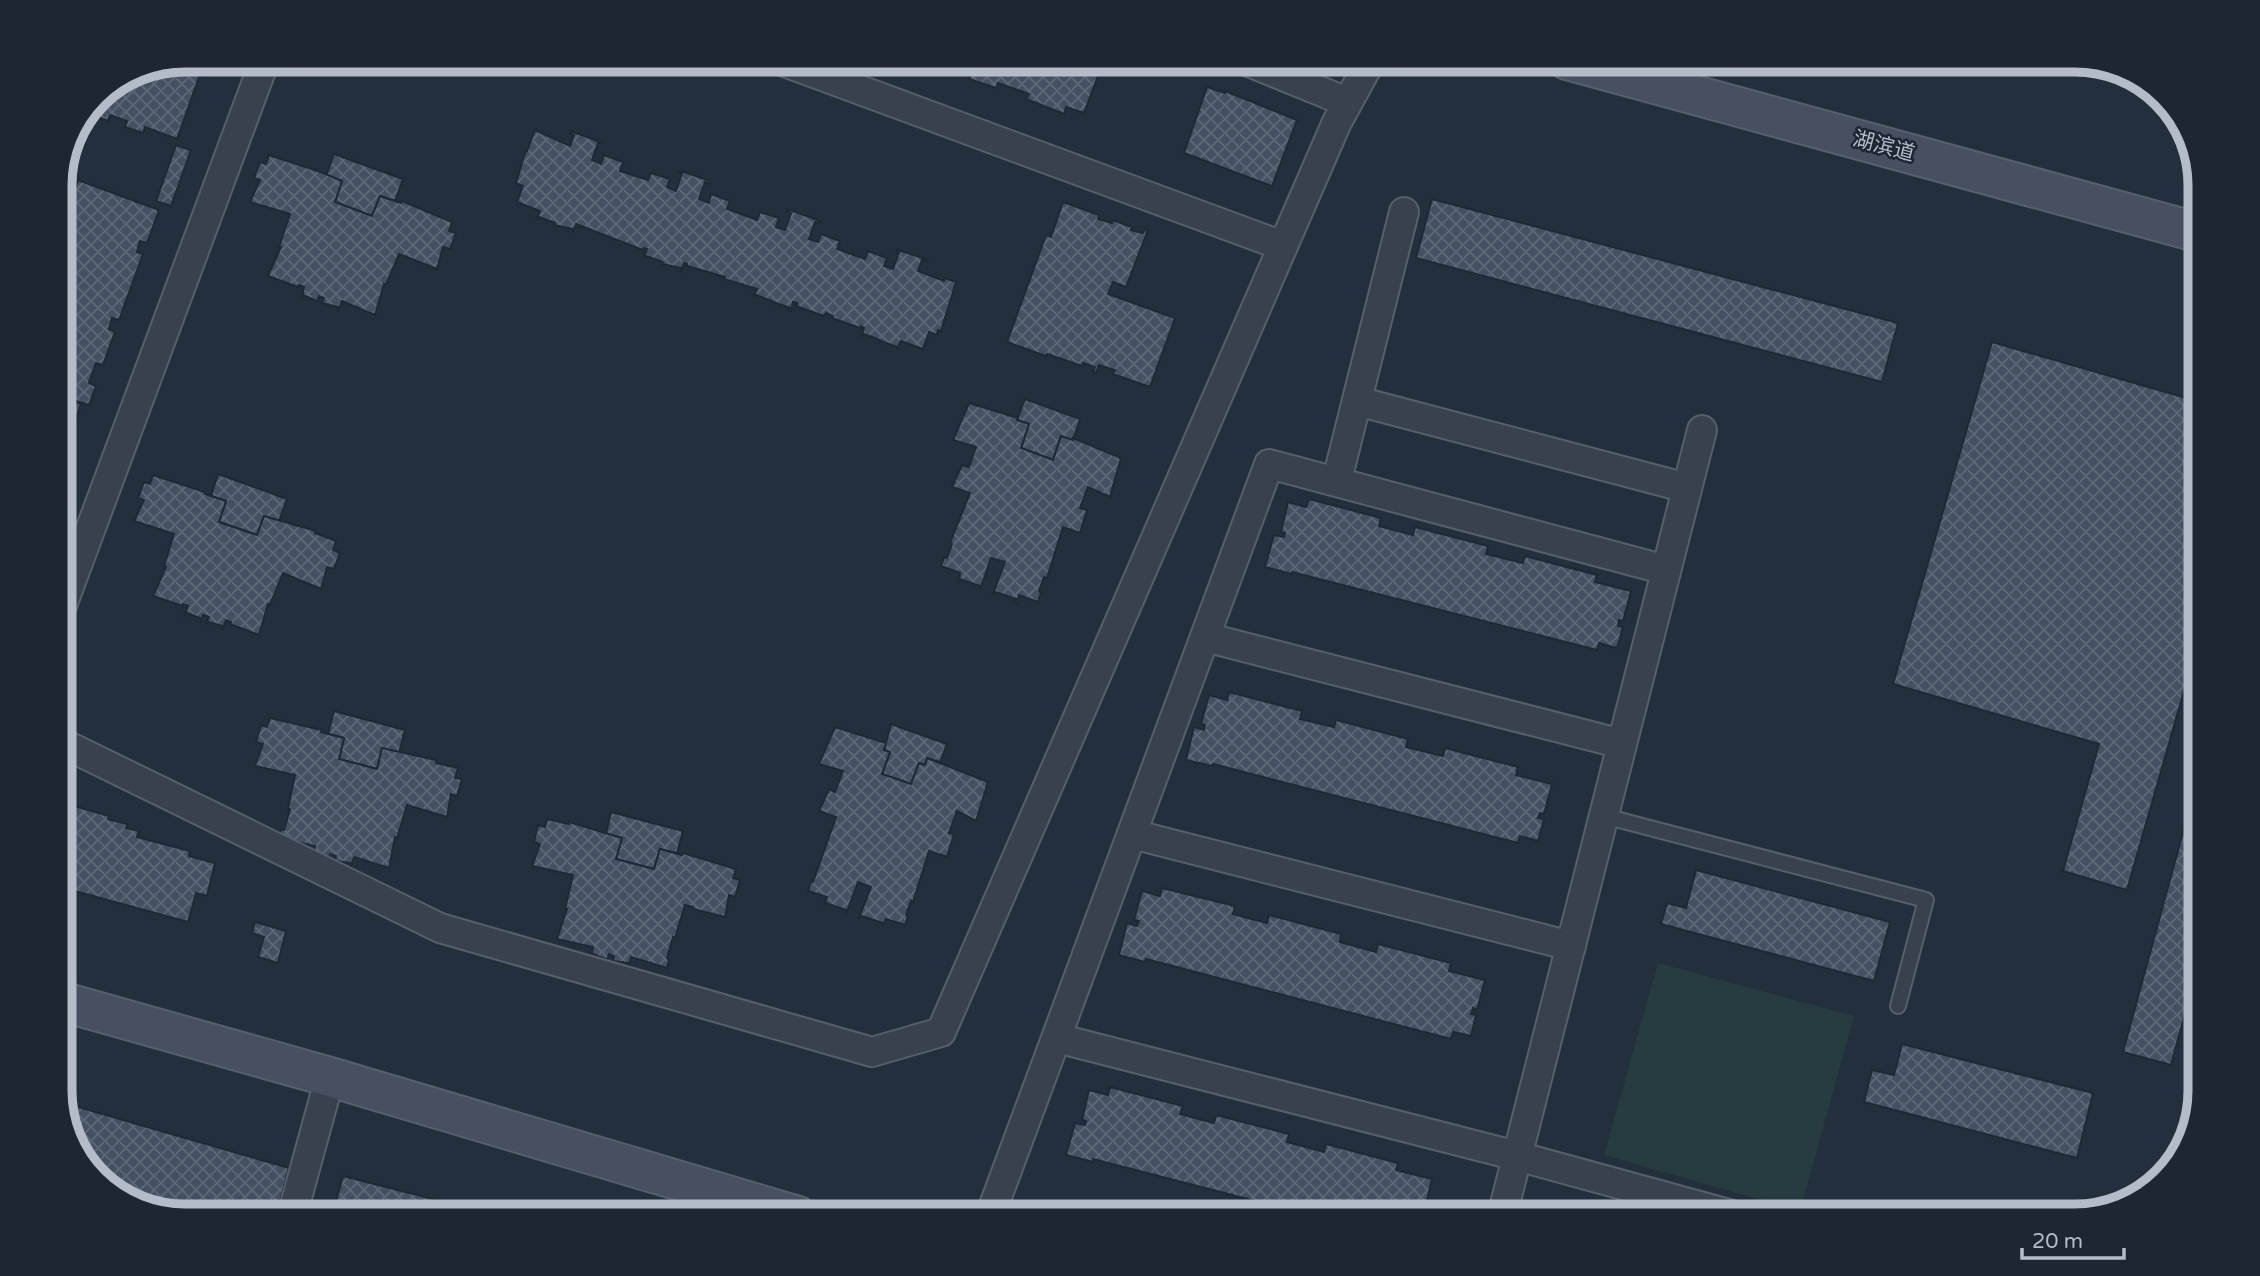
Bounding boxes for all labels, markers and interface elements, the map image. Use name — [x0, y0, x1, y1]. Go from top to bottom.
street label: 湖滨道 — [1850, 126, 1918, 167]
scale bar — [2022, 1216, 2124, 1260]
text: 20 m — [2032, 1229, 2083, 1254]

